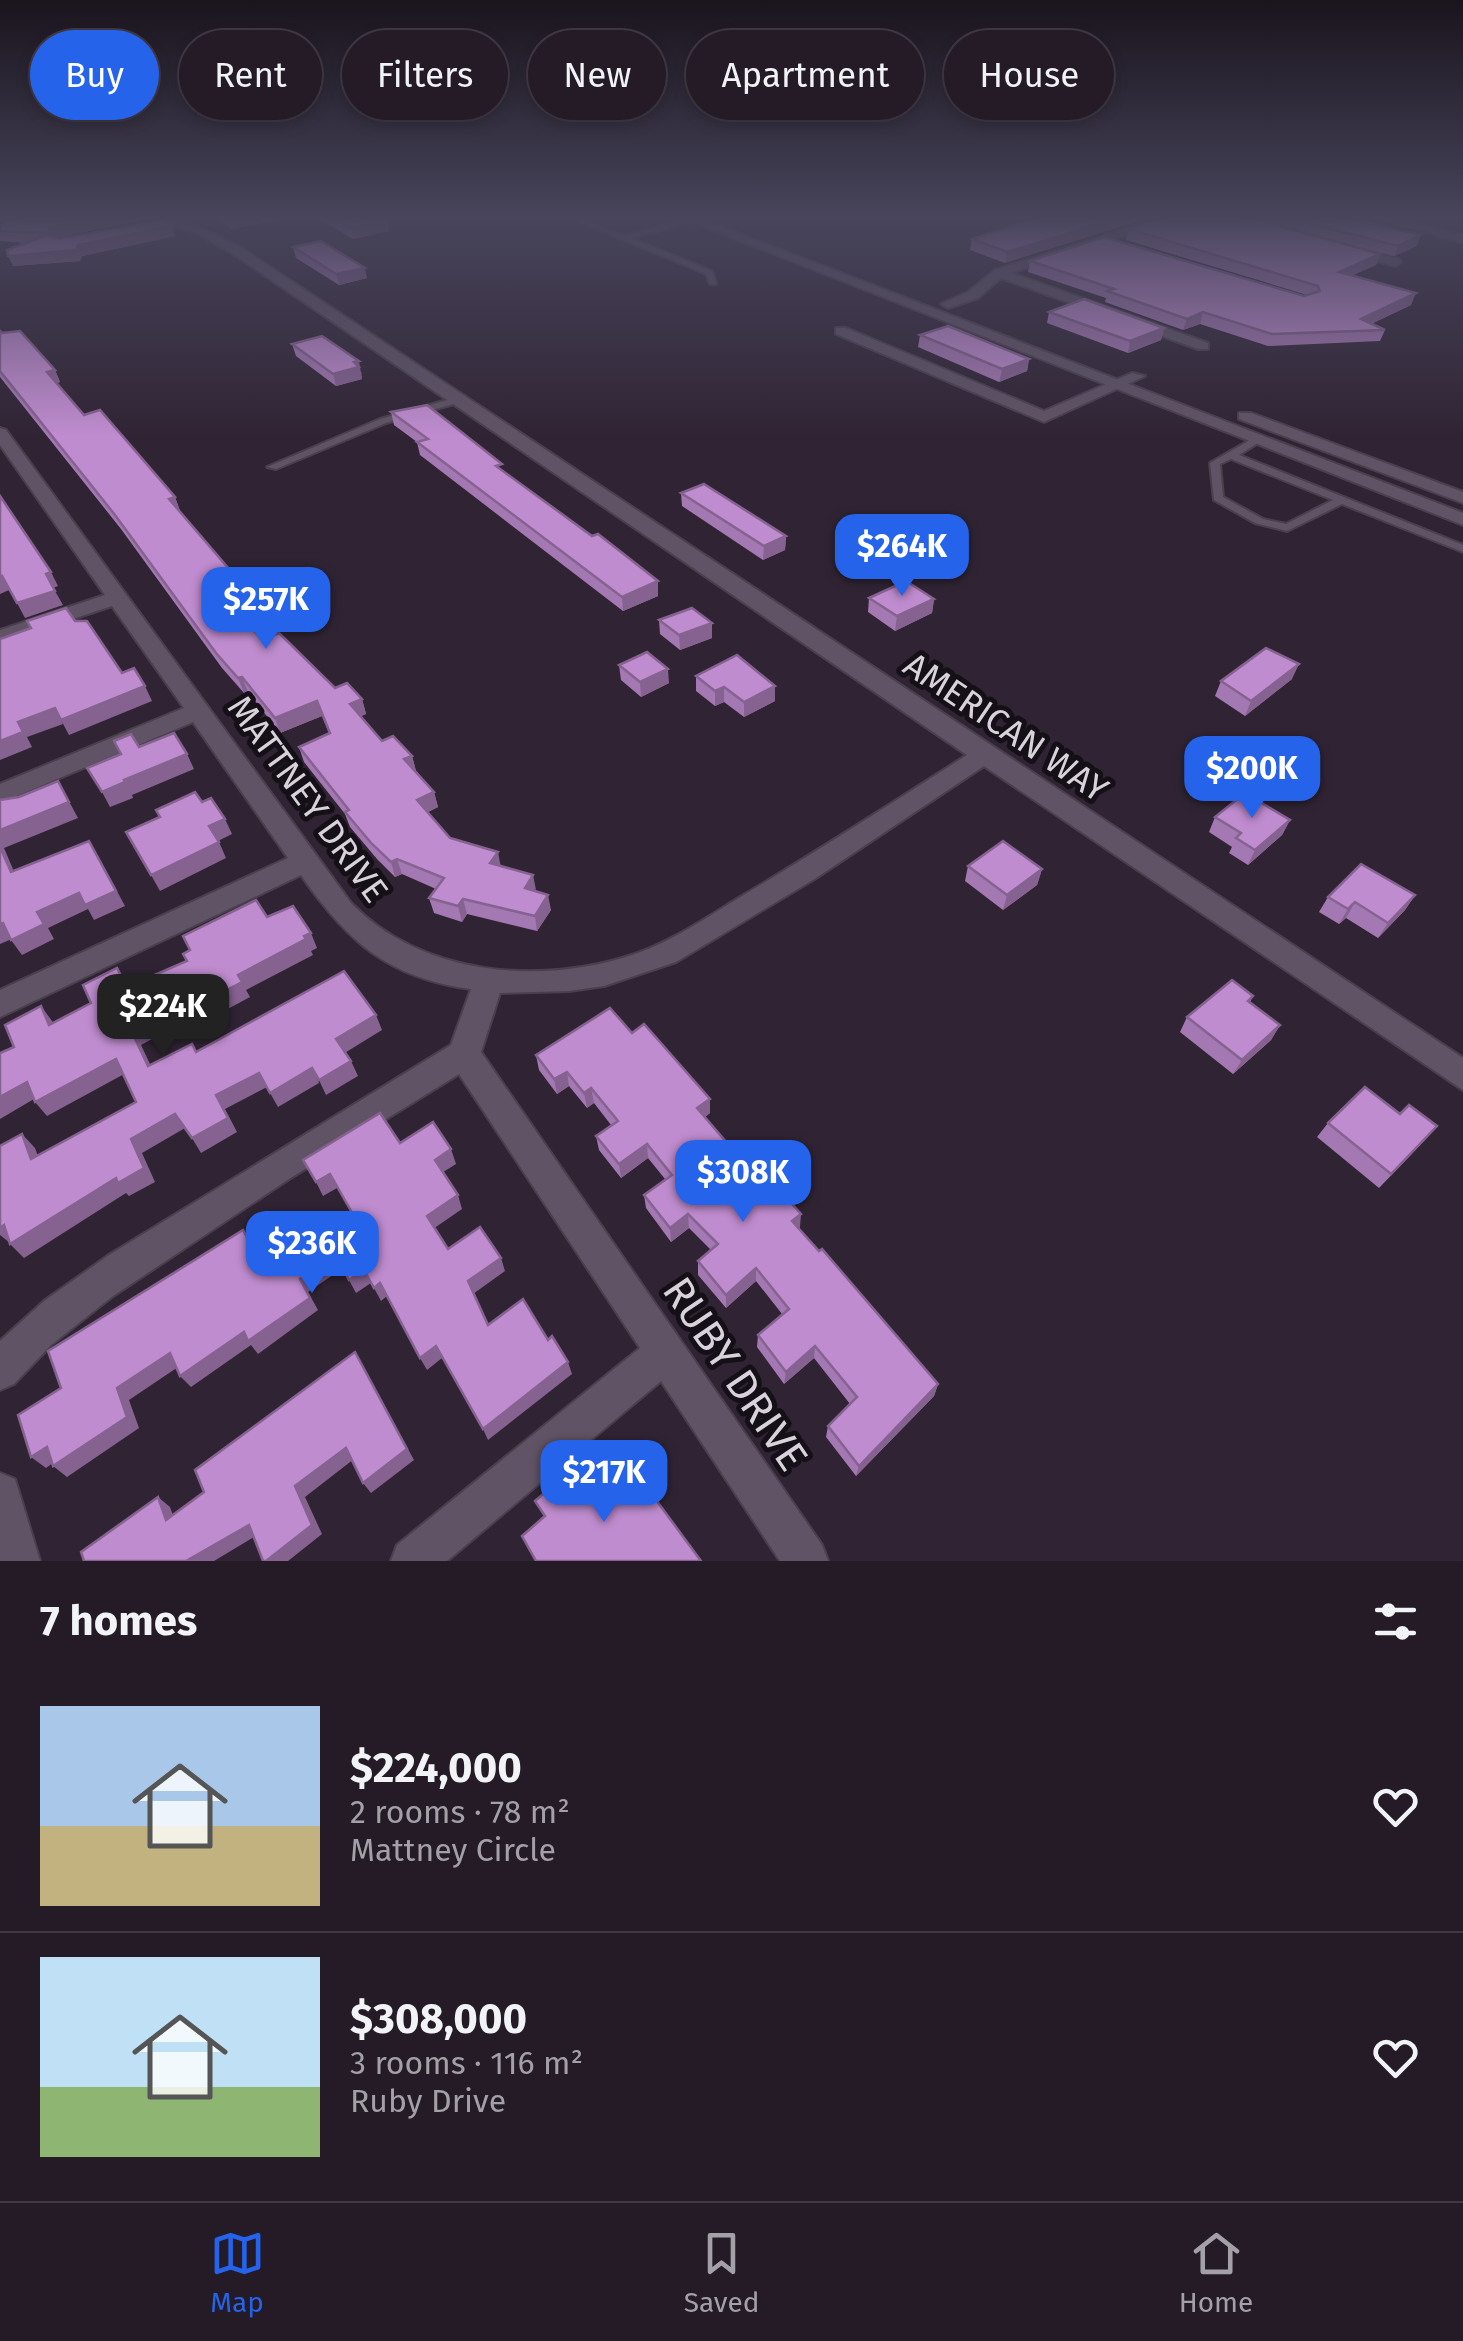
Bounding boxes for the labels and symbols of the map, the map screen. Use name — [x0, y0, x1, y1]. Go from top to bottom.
pin: $264K — [832, 514, 972, 599]
pin: $257K — [196, 567, 336, 652]
street label: AMERICAN WAY — [896, 643, 1117, 811]
street label: MATTNEY DRIVE — [219, 688, 397, 910]
pin: $200K — [1182, 736, 1322, 821]
pin: $224K — [93, 974, 233, 1059]
pin: $308K — [673, 1140, 813, 1225]
pin: $236K — [242, 1211, 382, 1296]
street label: RUBY DRIVE — [652, 1268, 818, 1480]
pin: $217K — [534, 1440, 674, 1525]

